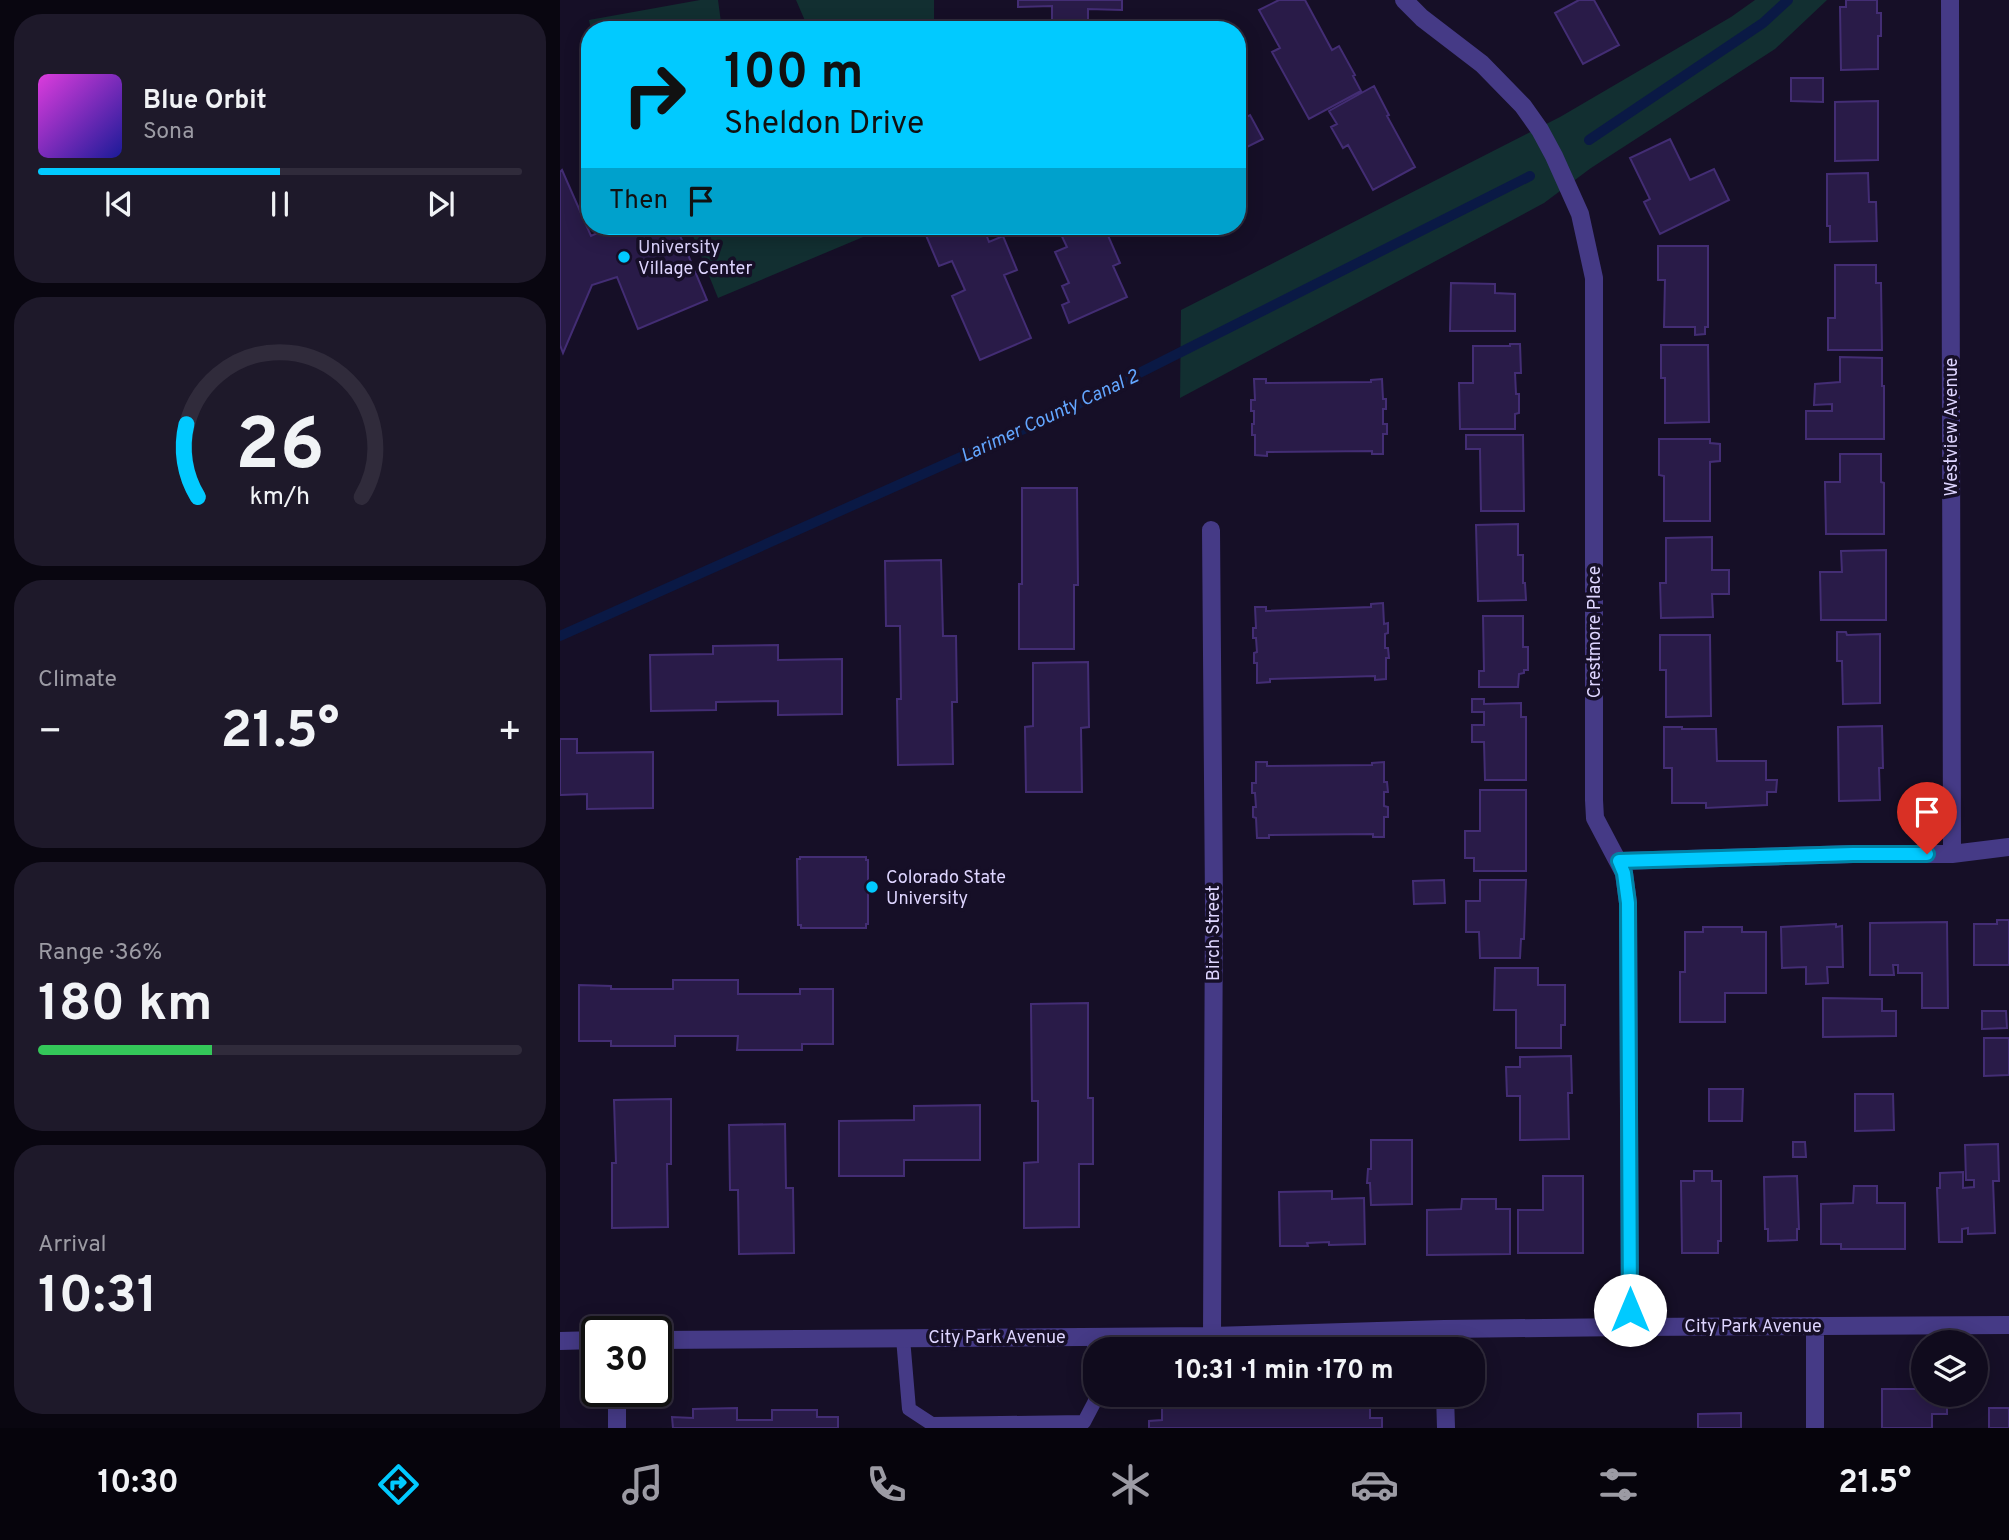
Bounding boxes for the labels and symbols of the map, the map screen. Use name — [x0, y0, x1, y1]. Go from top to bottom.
place label: University Village Center — [638, 237, 752, 281]
marker: University Village Center — [616, 249, 632, 265]
street label: Westview Avenue — [1941, 358, 1964, 496]
water label: Larimer County Canal 2 — [957, 365, 1143, 469]
street label: Crestmore Place — [1584, 566, 1607, 698]
pin — [1897, 782, 1957, 854]
place label: Colorado State University — [886, 867, 1006, 911]
marker: Colorado State University — [864, 879, 880, 895]
street label: Birch Street — [1203, 885, 1226, 981]
position arrow — [1593, 1273, 1667, 1347]
speed limit sign: 30 — [581, 1316, 672, 1407]
street label: City Park Avenue — [1684, 1316, 1822, 1339]
street label: City Park Avenue — [928, 1327, 1066, 1350]

